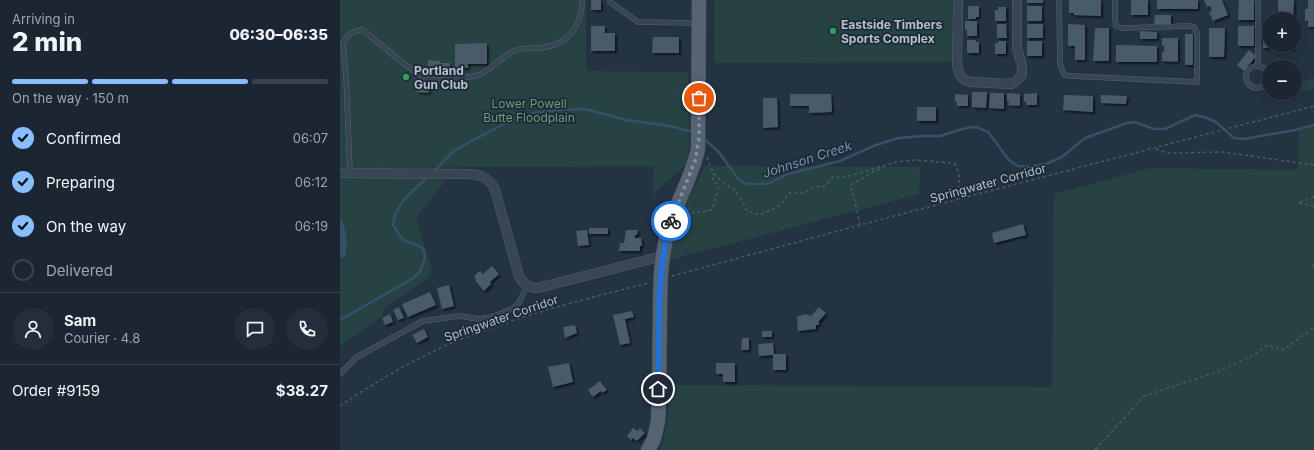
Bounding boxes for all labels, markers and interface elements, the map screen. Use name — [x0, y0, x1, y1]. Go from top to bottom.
text: Arriving in — [12, 11, 75, 27]
map controls — [1262, 12, 1302, 100]
button: + — [1262, 12, 1302, 52]
place label: Eastside Timbers Sports Complex — [841, 17, 943, 46]
text: 06:30–06:35 — [229, 25, 328, 44]
text: 2 min — [12, 26, 82, 57]
marker: Eastside Timbers Sports Complex — [828, 26, 838, 36]
button: − — [1262, 60, 1302, 100]
place label: Portland Gun Club — [414, 63, 468, 92]
marker: Portland Gun Club — [401, 72, 411, 82]
pin — [682, 81, 716, 115]
icon: bag — [688, 87, 710, 109]
text: On the way · 150 m — [12, 90, 129, 106]
park label: Lower Powell Butte Floodplain — [483, 96, 575, 125]
icon: check — [12, 127, 34, 149]
text: Confirmed — [46, 129, 121, 148]
text: 06:07 — [293, 130, 328, 146]
water label: Johnson Creek — [760, 137, 854, 181]
street label: Springwater Corridor — [928, 160, 1048, 206]
icon: check — [12, 171, 34, 193]
text: Preparing — [46, 173, 115, 192]
text: 06:12 — [295, 174, 328, 190]
courier — [651, 201, 691, 241]
icon: bike — [660, 210, 682, 232]
icon: check — [12, 215, 34, 237]
text: On the way — [46, 217, 126, 236]
text: 06:19 — [295, 218, 328, 234]
text: Delivered — [46, 261, 113, 280]
street label: Springwater Corridor — [442, 291, 560, 345]
button: person — [12, 308, 54, 350]
button: chat — [234, 308, 276, 350]
button: phone — [286, 308, 328, 350]
text: Sam — [64, 311, 96, 330]
text: Courier · 4.8 — [64, 330, 140, 346]
pin — [641, 372, 675, 406]
icon: home — [647, 378, 669, 400]
text: Order #9159 — [12, 381, 100, 400]
text: $38.27 — [276, 381, 328, 400]

